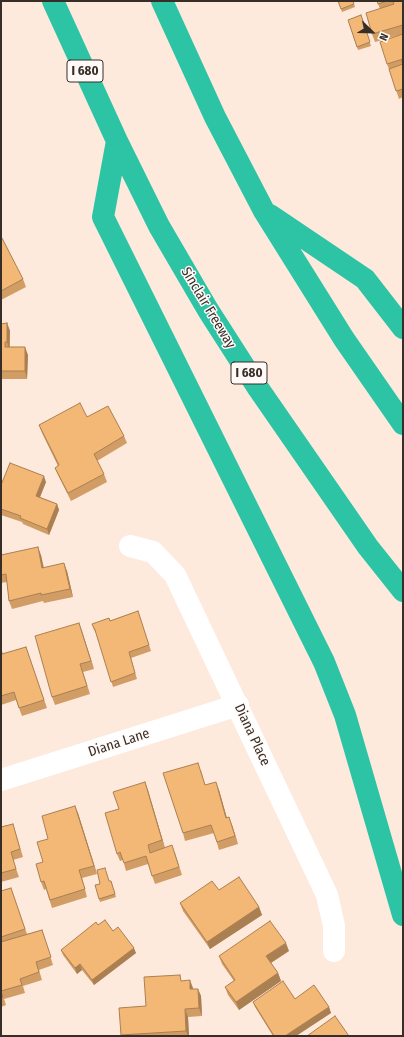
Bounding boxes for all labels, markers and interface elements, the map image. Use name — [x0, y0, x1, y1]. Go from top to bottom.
north arrow — [352, 12, 392, 52]
text: N — [376, 31, 391, 42]
road number: I 680 — [67, 60, 103, 82]
street label: Sinclair Freeway — [177, 264, 239, 352]
road number: I 680 — [231, 362, 267, 384]
street label: Diana Place — [230, 701, 274, 769]
street label: Diana Lane — [86, 725, 152, 761]

